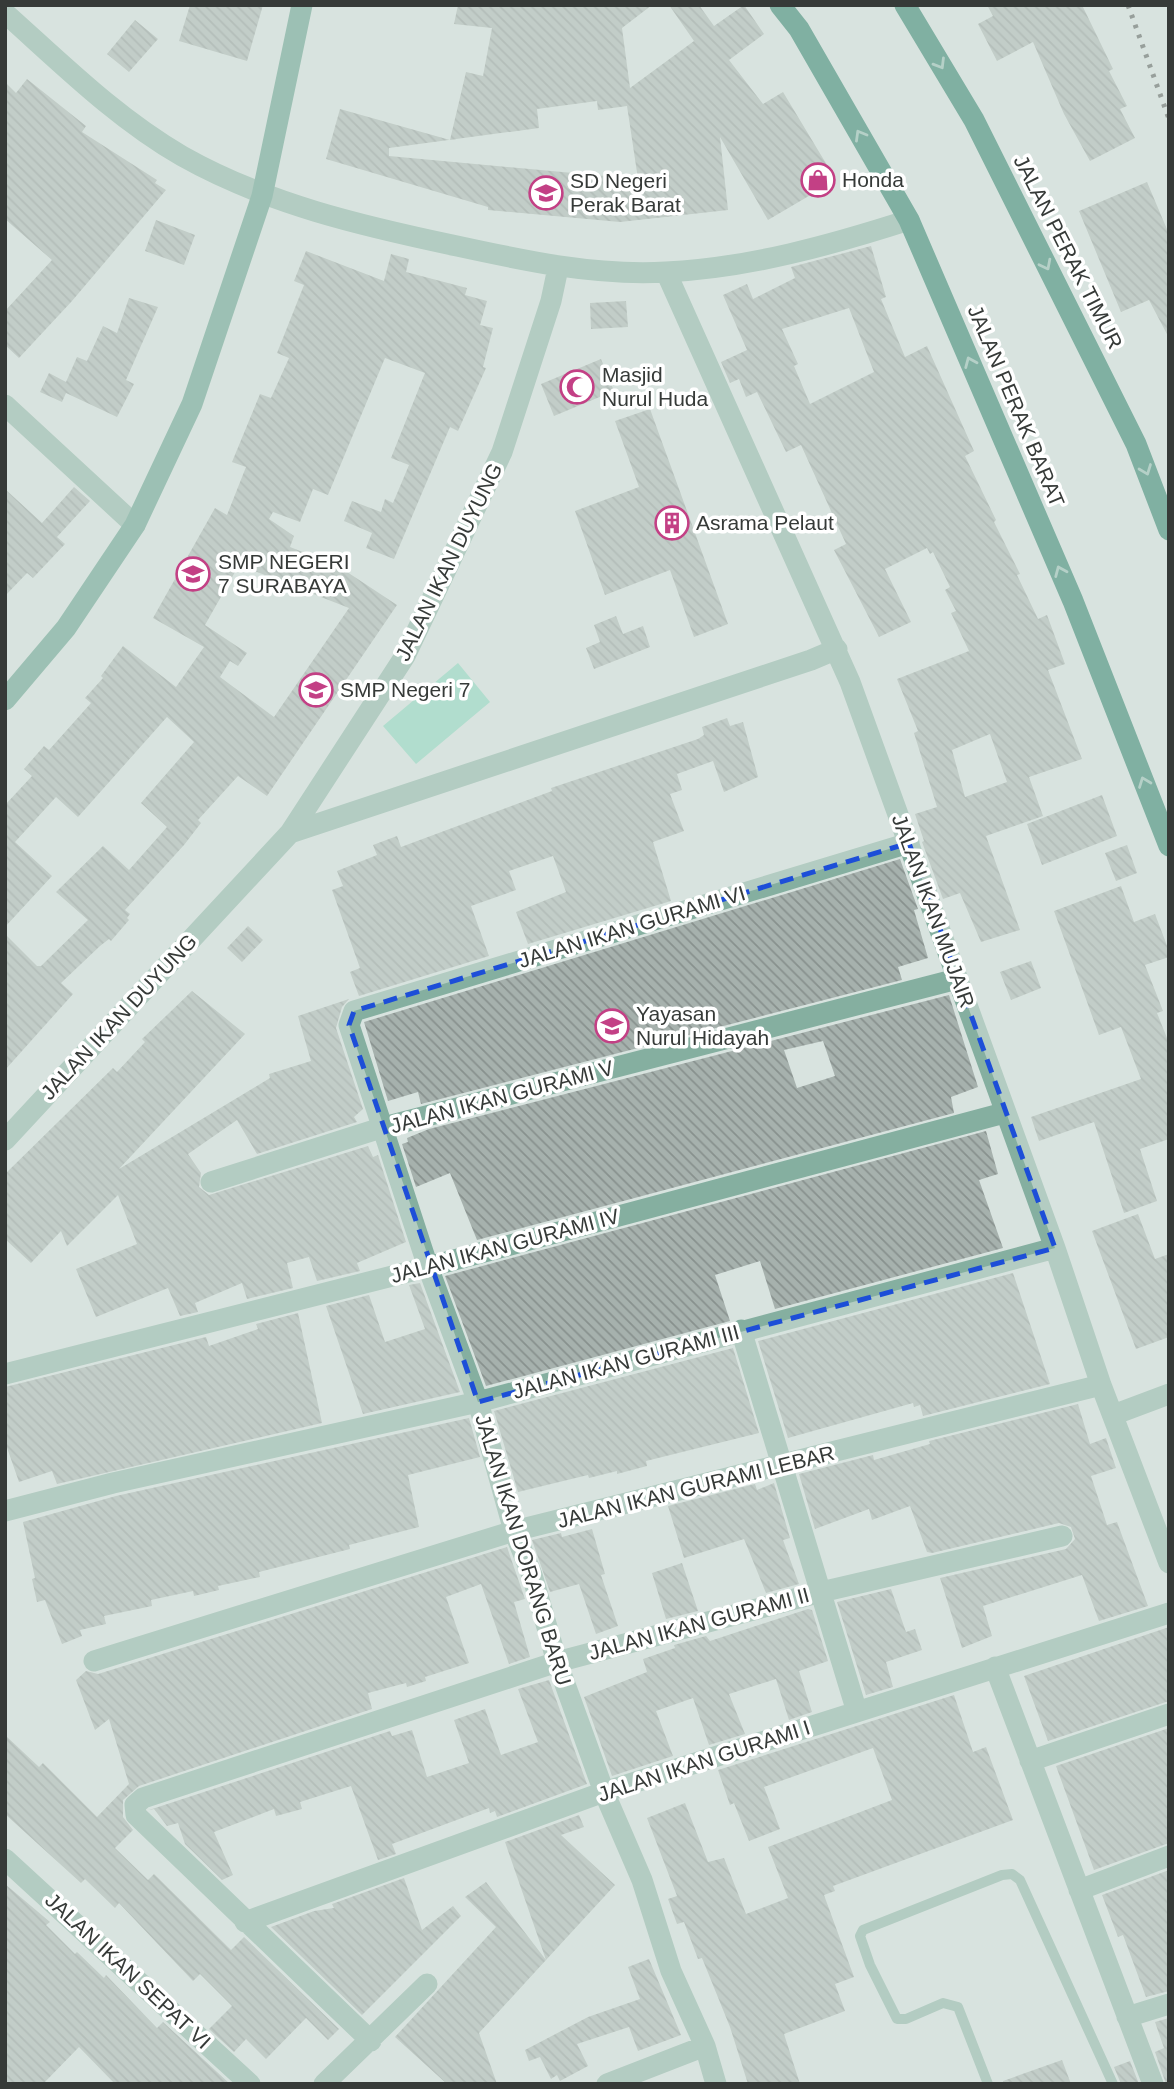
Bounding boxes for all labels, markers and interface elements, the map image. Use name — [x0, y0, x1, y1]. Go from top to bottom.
one-way arrow — [932, 56, 945, 69]
one-way arrow — [855, 130, 868, 143]
street label: JALAN PERAK TIMUR — [1010, 151, 1127, 352]
shop icon: Honda — [799, 161, 837, 199]
place label: Honda — [842, 168, 904, 191]
place label: SD Negeri Perak Barat — [570, 169, 681, 216]
school or university icon: SD Negeri Perak Barat — [527, 174, 565, 212]
one-way arrow — [1038, 258, 1052, 270]
street label: JALAN PERAK BARAT — [964, 302, 1069, 510]
one-way arrow — [964, 356, 978, 369]
place label: Masjid Nurul Huda — [602, 363, 709, 410]
mosque icon: Masjid Nurul Huda — [558, 368, 596, 406]
street label: JALAN IKAN DUYUNG — [391, 459, 506, 664]
one-way arrow — [1137, 463, 1151, 475]
building icon: Asrama Pelaut — [653, 504, 691, 542]
place label: Asrama Pelaut — [696, 511, 834, 534]
place label: SMP NEGERI 7 SURABAYA — [218, 550, 349, 597]
school or university icon: SMP NEGERI 7 SURABAYA — [174, 555, 212, 593]
one-way arrow — [1054, 565, 1068, 578]
school or university icon: SMP Negeri 7 — [297, 671, 335, 709]
place label: SMP Negeri 7 — [340, 678, 470, 701]
one-way arrow — [1139, 777, 1153, 789]
street label: JALAN IKAN MUJAIR — [888, 811, 979, 1011]
street label: JALAN IKAN GURAMI VI — [516, 881, 748, 972]
street label: JALAN IKAN DUYUNG — [36, 929, 201, 1104]
place label: Yayasan Nurul Hidayah — [636, 1002, 769, 1049]
school or university icon: Yayasan Nurul Hidayah — [593, 1007, 631, 1045]
street label: JALAN IKAN GURAMI V — [388, 1056, 616, 1137]
street label: JALAN IKAN GURAMI IV — [388, 1204, 622, 1287]
street label: JALAN IKAN GURAMI III — [510, 1320, 742, 1403]
street label: JALAN IKAN DORANG BARU — [471, 1411, 576, 1688]
street label: JALAN IKAN GURAMI LEBAR — [555, 1441, 837, 1532]
street label: JALAN IKAN GURAMI II — [586, 1583, 812, 1664]
street label: JALAN IKAN GURAMI I — [595, 1715, 813, 1806]
street label: JALAN IKAN SEPAT VI — [41, 1888, 216, 2053]

